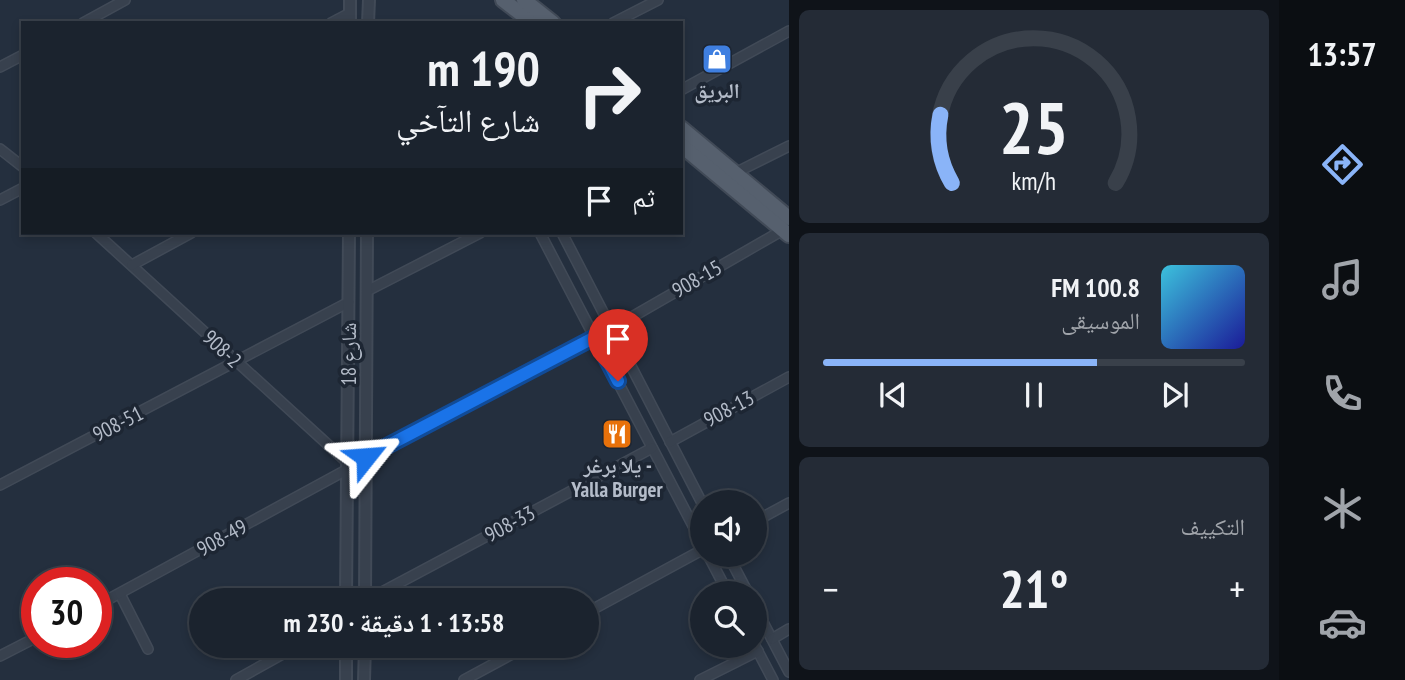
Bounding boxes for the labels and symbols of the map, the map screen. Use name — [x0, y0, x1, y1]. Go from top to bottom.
shop icon: البريق — [700, 42, 734, 76]
place label: البريق — [694, 77, 740, 104]
street label: 908-15 — [667, 254, 727, 304]
pin — [588, 309, 648, 381]
street label: شارع 18 — [335, 322, 362, 386]
street label: 908-2 — [197, 324, 248, 373]
street label: 908-13 — [699, 384, 759, 433]
street label: 908-51 — [88, 399, 148, 448]
restaurant icon: يلا برغر - Yalla Burger — [600, 417, 634, 451]
position arrow — [329, 420, 403, 494]
place label: يلا برغر - Yalla Burger — [570, 452, 663, 503]
street label: 908-33 — [480, 499, 540, 548]
street label: 908-49 — [192, 513, 252, 562]
speed limit sign: 30 — [21, 567, 112, 658]

